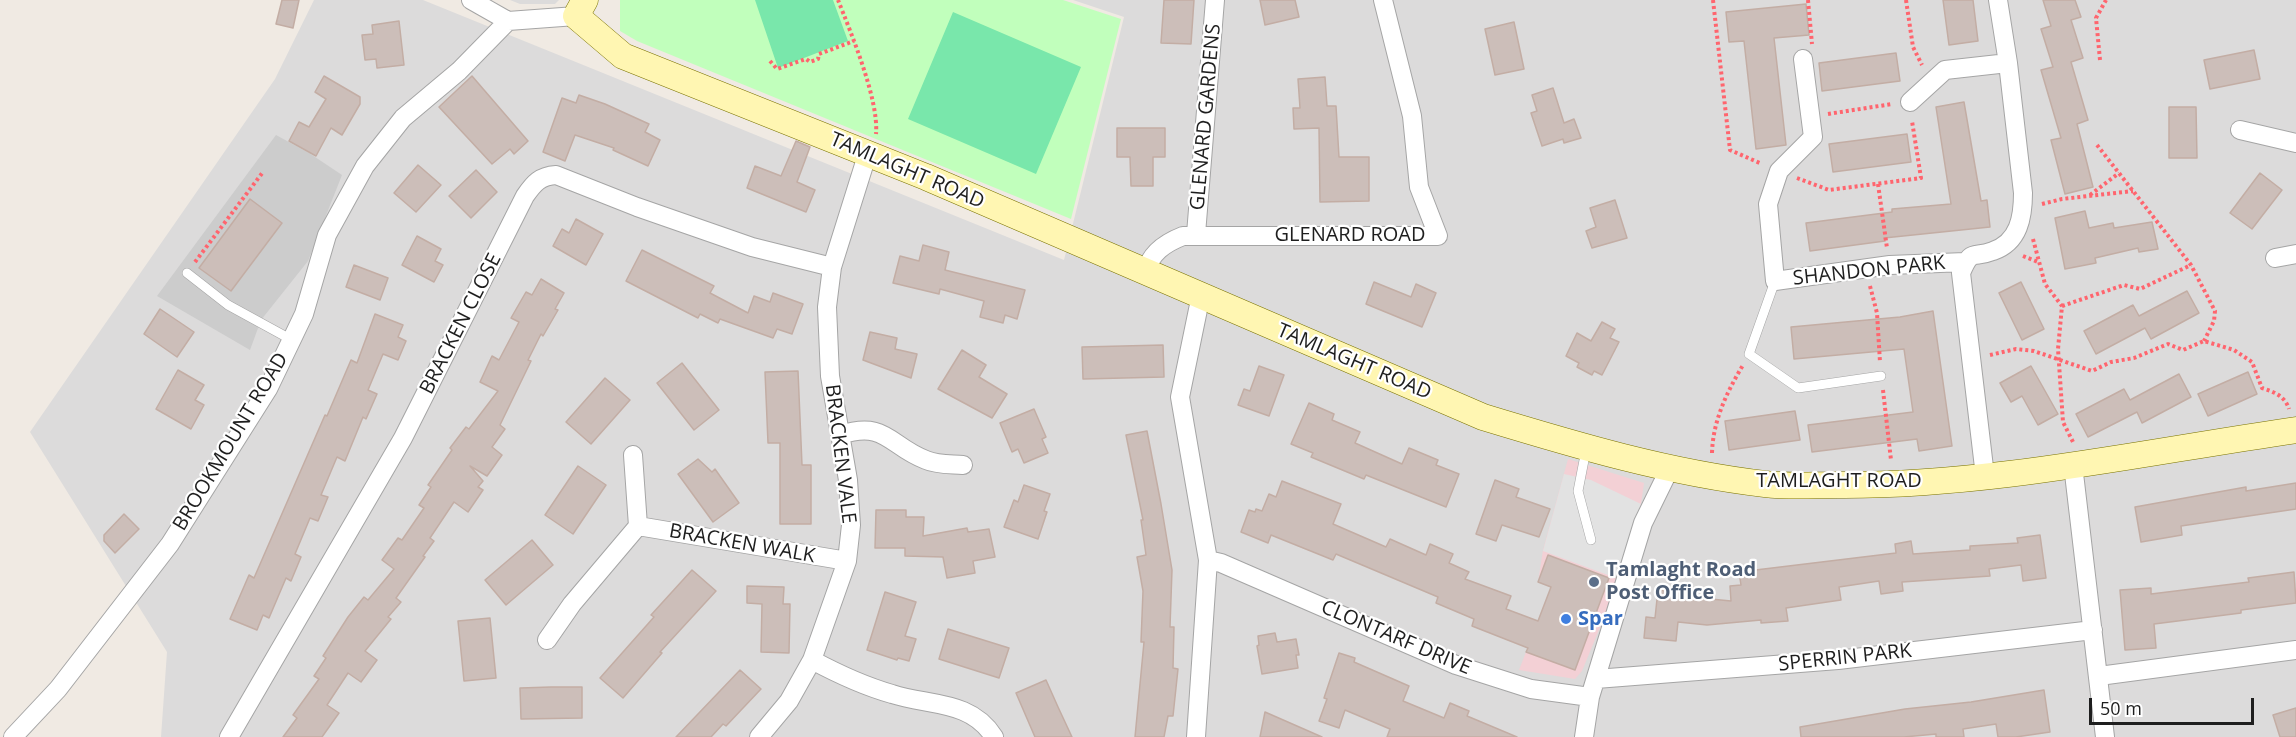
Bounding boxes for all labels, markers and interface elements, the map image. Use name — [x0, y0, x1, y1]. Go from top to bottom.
street label: GLENARD GARDENS — [1186, 23, 1226, 211]
street label: TAMLAGHT ROAD — [826, 128, 988, 214]
street label: GLENARD ROAD — [1275, 223, 1425, 247]
street label: BRACKEN CLOSE — [415, 250, 507, 398]
street label: SHANDON PARK — [1792, 251, 1946, 291]
street label: TAMLAGHT ROAD — [1273, 319, 1435, 405]
street label: BROOKMOUNT ROAD — [168, 349, 294, 535]
street label: BRACKEN VALE — [820, 383, 860, 525]
street label: TAMLAGHT ROAD — [1756, 469, 1922, 493]
street label: BRACKEN WALK — [667, 519, 817, 569]
place label: Tamlaght Road Post Office — [1606, 558, 1756, 605]
marker: Tamlaght Road Post Office — [1587, 575, 1601, 589]
street label: CLONTARF DRIVE — [1317, 596, 1475, 680]
place label: Spar — [1578, 607, 1623, 631]
marker: Spar — [1559, 612, 1573, 626]
street label: SPERRIN PARK — [1777, 639, 1913, 677]
scale bar — [2092, 686, 2257, 724]
text: 50 m — [2100, 696, 2142, 720]

